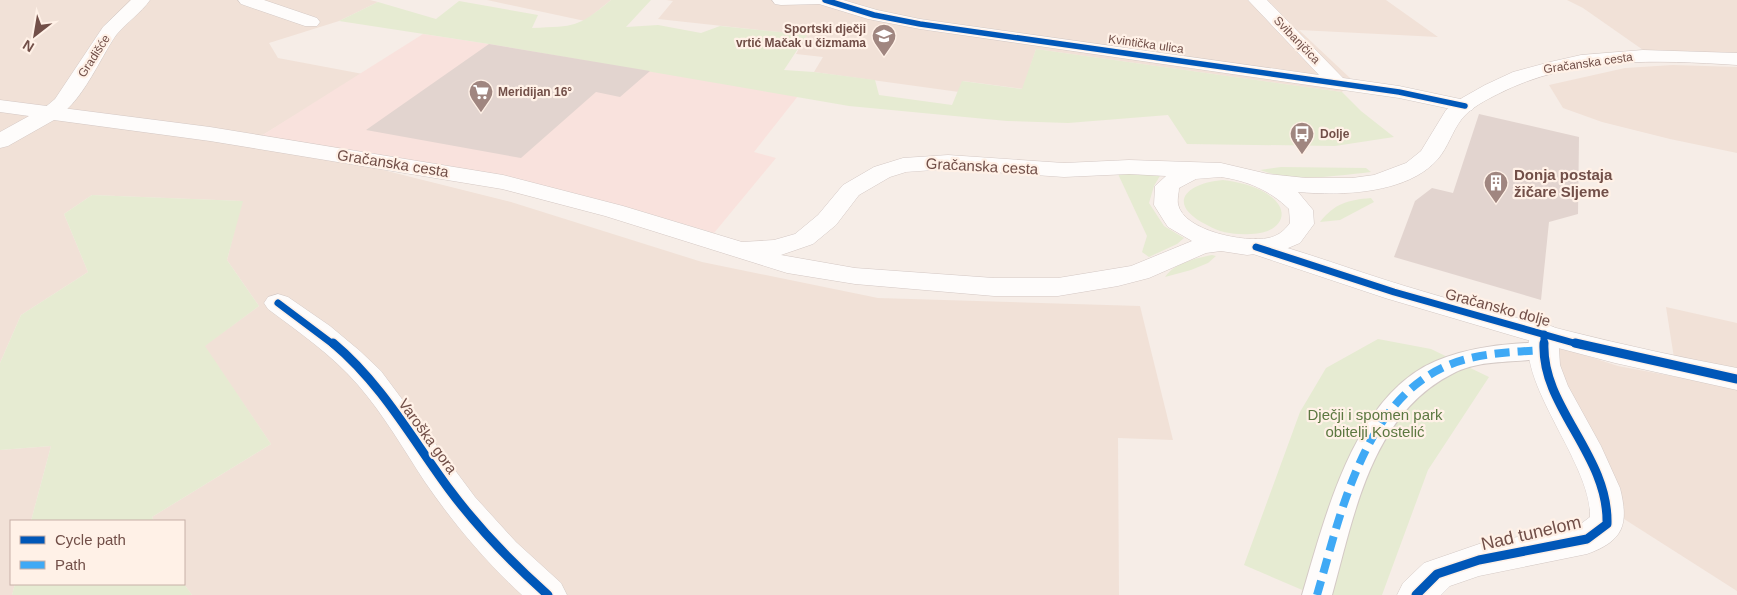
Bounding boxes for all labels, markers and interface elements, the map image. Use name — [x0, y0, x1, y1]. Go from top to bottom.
north arrow — [10, 10, 60, 60]
street label: Svibanjčica — [1271, 13, 1323, 67]
place label: Sportski dječji vrtić Mačak u čizmama — [736, 22, 866, 50]
school or university icon: Sportski dječji vrtić Mačak u čizmama — [871, 23, 897, 57]
street label: Gradišće — [75, 32, 113, 80]
street label: Kvintička ulica — [1107, 32, 1185, 56]
text: N — [20, 37, 37, 56]
street label: Gračanska cesta — [1542, 50, 1634, 76]
supermarket icon: Meridijan 16° — [468, 79, 494, 113]
place label: Meridijan 16° — [498, 85, 572, 99]
bus stop icon: Dolje — [1289, 121, 1315, 155]
place label: Dolje — [1320, 127, 1350, 141]
street label: Gračanska cesta — [336, 146, 451, 180]
street label: Gračanska cesta — [925, 155, 1039, 177]
place label: Donja postaja žičare Sljeme — [1514, 166, 1613, 200]
building icon: Donja postaja žičare Sljeme — [1483, 170, 1509, 204]
street label: Gračansko dolje — [1443, 285, 1553, 329]
street label: Varoška gora — [395, 395, 461, 477]
park label: Dječji i spomen park obitelji Kostelić — [1307, 406, 1443, 440]
street label: Nad tunelom — [1479, 512, 1583, 554]
legend — [10, 520, 185, 585]
text: Cycle path — [55, 531, 126, 548]
text: Path — [55, 556, 86, 573]

